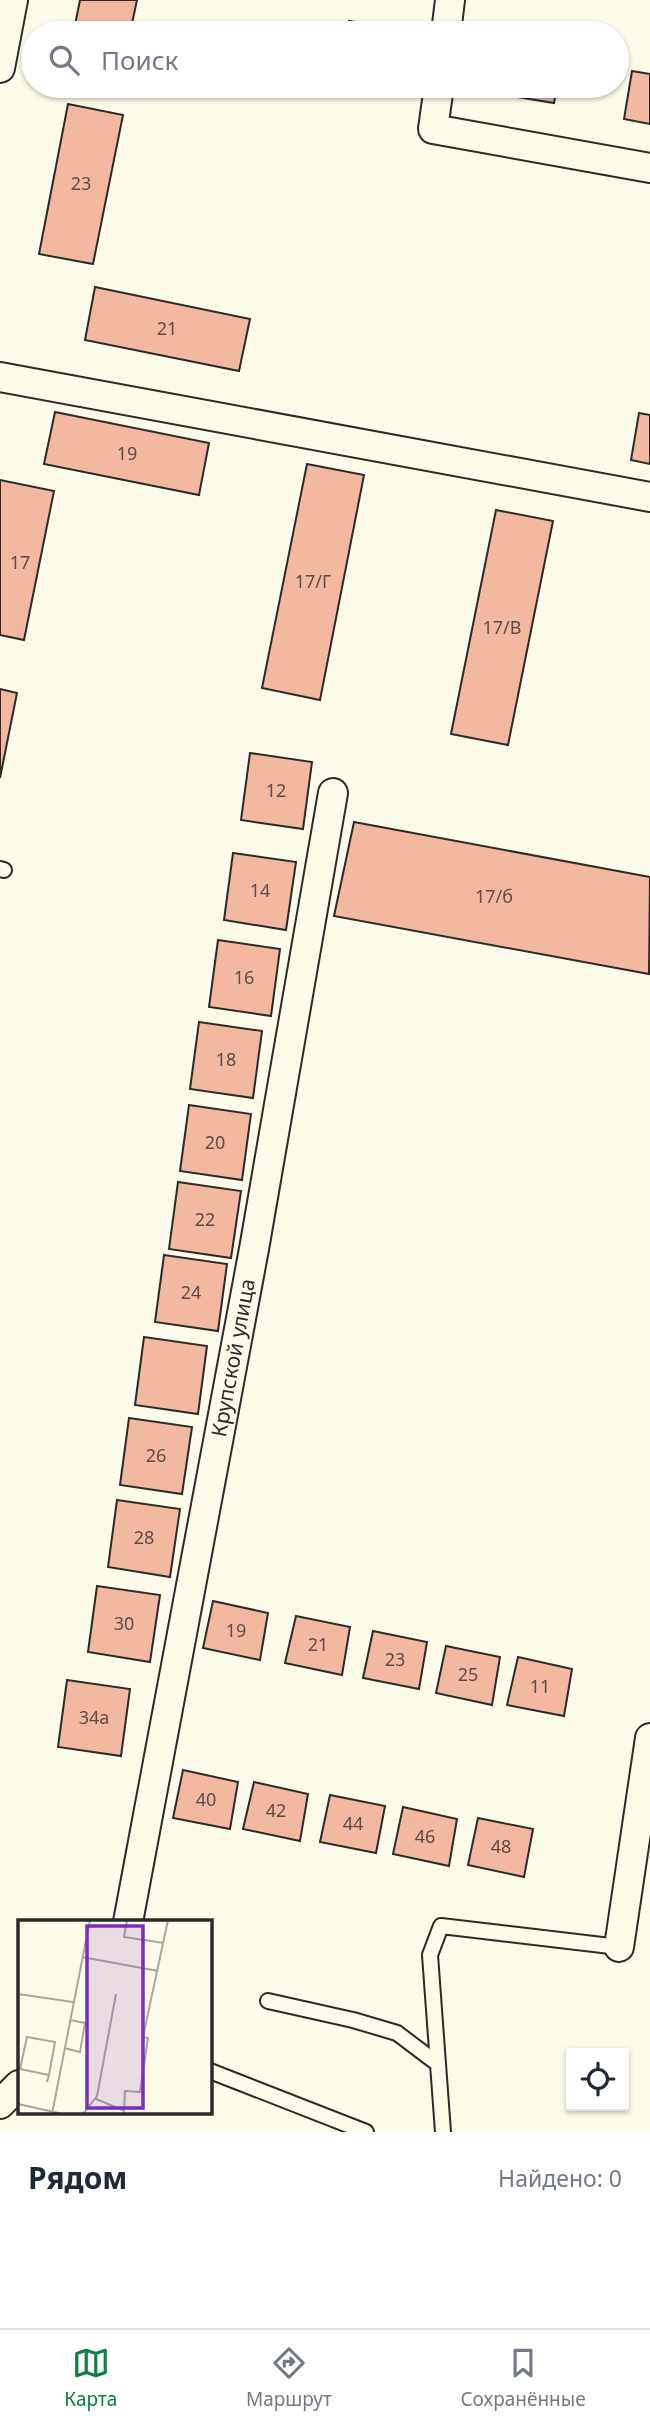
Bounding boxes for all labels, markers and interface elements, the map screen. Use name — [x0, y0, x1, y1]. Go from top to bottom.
search box — [21, 21, 629, 98]
icon: search — [45, 41, 83, 79]
text: Поиск — [101, 42, 178, 78]
house number: 23 — [71, 171, 91, 195]
house number: 21 — [157, 316, 177, 340]
house number: 19 — [117, 441, 137, 465]
house number: 17 — [10, 550, 30, 574]
house number: 17/Г — [295, 569, 331, 593]
house number: 17/В — [483, 615, 522, 639]
house number: 12 — [266, 778, 286, 802]
house number: 14 — [250, 878, 270, 902]
house number: 17/б — [475, 884, 513, 908]
house number: 16 — [234, 965, 254, 989]
house number: 18 — [216, 1047, 236, 1071]
house number: 20 — [205, 1130, 225, 1154]
house number: 22 — [195, 1207, 215, 1231]
street label: Крупской улица — [204, 1276, 261, 1439]
house number: 24 — [181, 1280, 201, 1304]
house number: 26 — [146, 1443, 166, 1467]
house number: 28 — [134, 1525, 154, 1549]
house number: 30 — [114, 1611, 134, 1635]
house number: 19 — [226, 1618, 246, 1642]
house number: 21 — [308, 1632, 328, 1656]
house number: 23 — [385, 1647, 405, 1671]
house number: 25 — [458, 1662, 478, 1686]
house number: 11 — [530, 1674, 550, 1698]
house number: 34а — [79, 1705, 109, 1729]
house number: 40 — [196, 1787, 216, 1811]
house number: 42 — [266, 1798, 286, 1822]
house number: 44 — [343, 1811, 363, 1835]
house number: 46 — [415, 1824, 435, 1848]
house number: 48 — [491, 1834, 511, 1858]
inset map — [18, 1920, 212, 2114]
map controls — [566, 2048, 629, 2111]
button: locate — [566, 2048, 629, 2111]
text: Рядом — [28, 2157, 127, 2198]
text: Найдено: 0 — [498, 2162, 622, 2194]
tab: Карта — [64, 2344, 117, 2412]
tab: Маршрут — [246, 2344, 332, 2412]
tab: Сохранённые — [460, 2344, 586, 2412]

